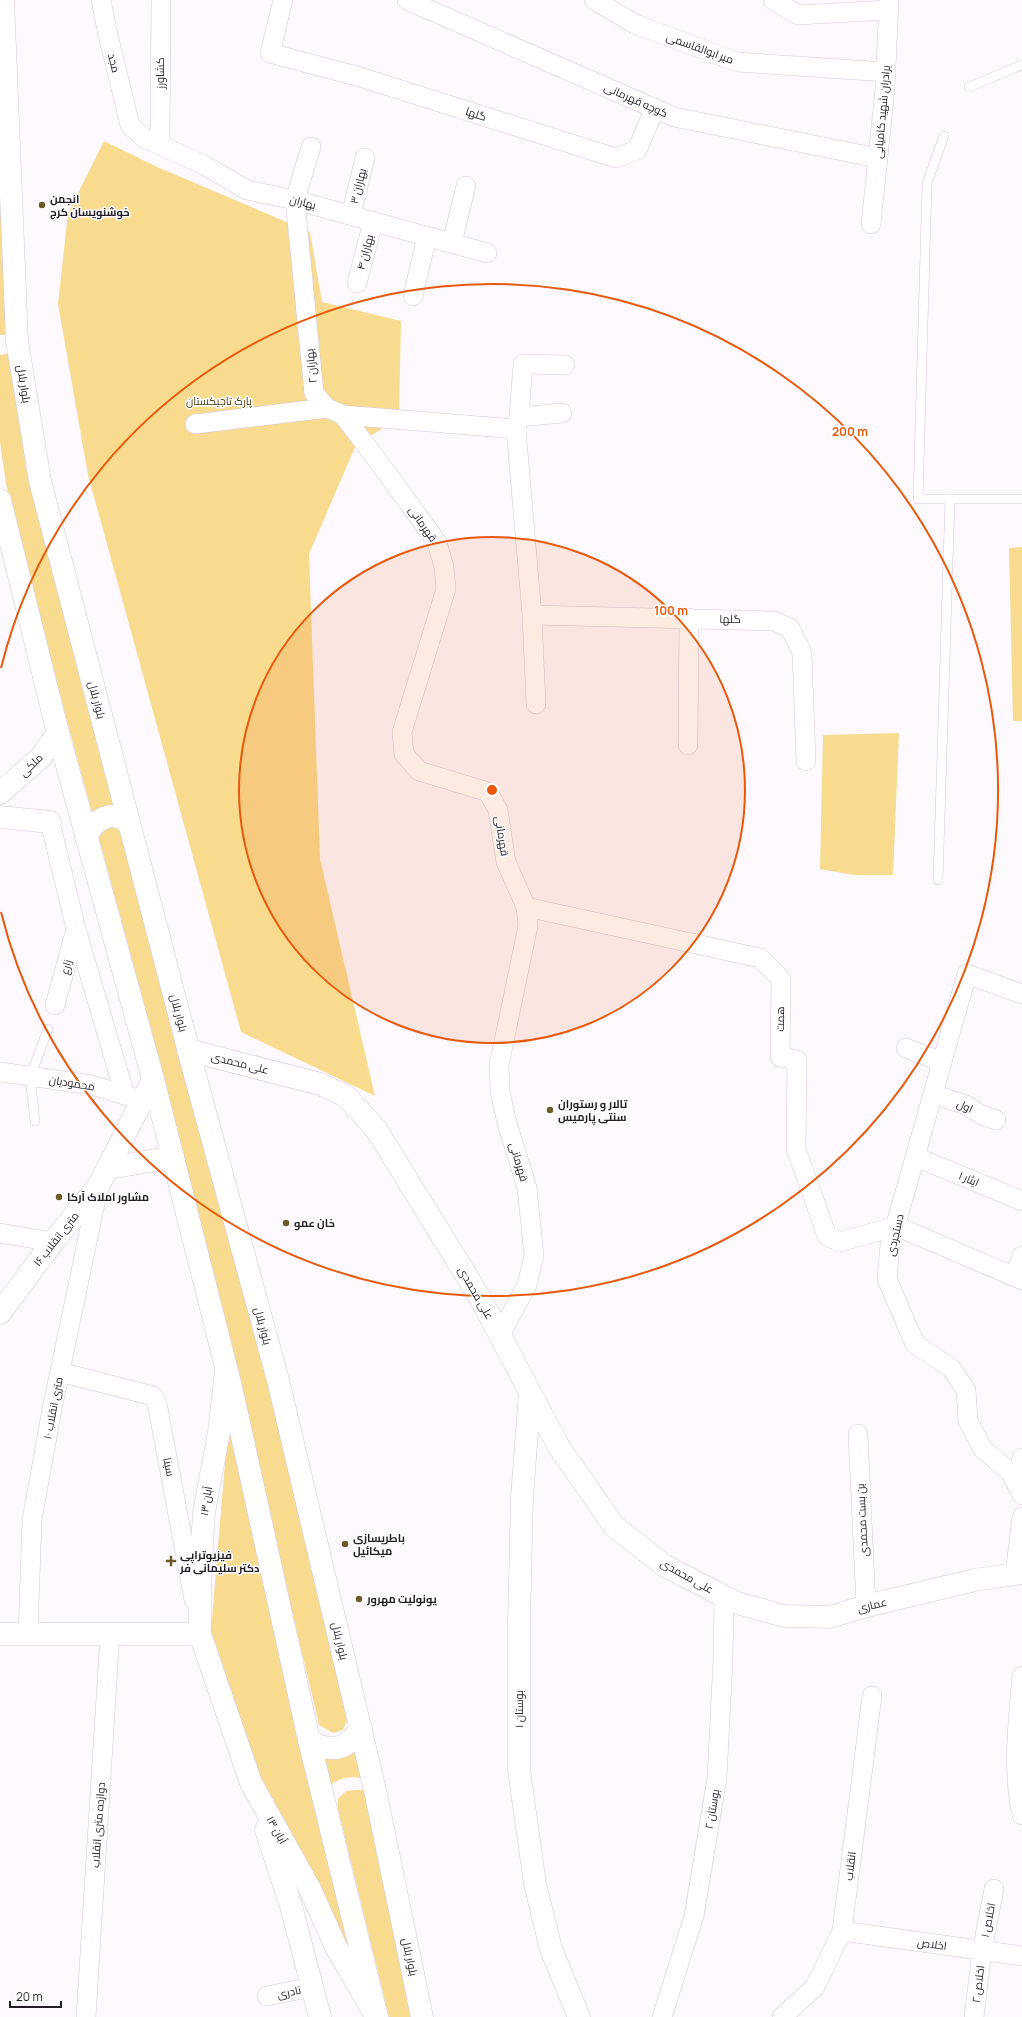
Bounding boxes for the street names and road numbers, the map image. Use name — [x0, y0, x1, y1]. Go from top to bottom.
street label: میر ابوالقاسمی — [664, 28, 736, 67]
street label: مجد — [105, 52, 124, 74]
street label: کشاورز — [152, 57, 167, 90]
street label: برادران شهید کامیابی — [870, 64, 893, 159]
street label: کوچه قهرمانی — [602, 79, 670, 120]
street label: گلها — [464, 103, 489, 124]
street label: بهاران ۳ — [346, 166, 369, 205]
street label: بهاران — [288, 191, 318, 212]
street label: بهاران ۴ — [353, 232, 376, 271]
street label: بهاران ۲ — [301, 348, 320, 384]
street label: بلوار بلال — [14, 364, 35, 404]
street label: قهرمانی — [406, 503, 441, 544]
street label: گلها — [719, 611, 741, 626]
street label: بلوار بلال — [85, 679, 110, 720]
street label: ملکی — [16, 750, 46, 780]
street label: قهرمانی — [492, 815, 513, 857]
street label: زارع — [56, 958, 76, 976]
street label: بلوار بلال — [167, 992, 192, 1033]
street label: همت — [772, 1006, 787, 1032]
street label: علی محمدی — [210, 1048, 270, 1077]
street label: محمودیان — [48, 1071, 96, 1094]
street label: اول — [955, 1095, 976, 1116]
street label: قهرمانی — [506, 1140, 533, 1183]
street label: ۱ ایثار — [957, 1168, 982, 1190]
street label: ۱۶ متری انقلاب — [30, 1208, 82, 1269]
street label: دستجردی — [882, 1212, 907, 1257]
street label: علی محمدی — [455, 1264, 498, 1322]
street label: بلوار بلال — [251, 1305, 276, 1346]
street label: ۱۰ متری انقلاب — [39, 1376, 66, 1440]
street label: سینا — [160, 1456, 179, 1478]
street label: بن بست محمدی — [852, 1483, 871, 1557]
street label: ۱۳ آبان — [196, 1485, 215, 1517]
street label: علی محمدی — [658, 1555, 717, 1596]
street label: عماری — [856, 1594, 888, 1615]
street label: بلوار بلال — [329, 1621, 352, 1661]
street label: بوستان ۱ — [511, 1690, 526, 1728]
street label: دوازده متری انقلاب — [87, 1782, 108, 1868]
street label: بوستان ۲ — [701, 1788, 722, 1830]
street label: ۱۳ آبان — [264, 1813, 291, 1846]
street label: انقلاب — [840, 1851, 859, 1881]
street label: اخلاص ۱ — [977, 1901, 998, 1939]
street label: اخلاص — [916, 1934, 948, 1953]
street label: بلوار بلال — [399, 1937, 422, 1977]
street label: اخلاص ۲ — [968, 1964, 987, 2003]
street label: نادری — [275, 1982, 302, 2001]

